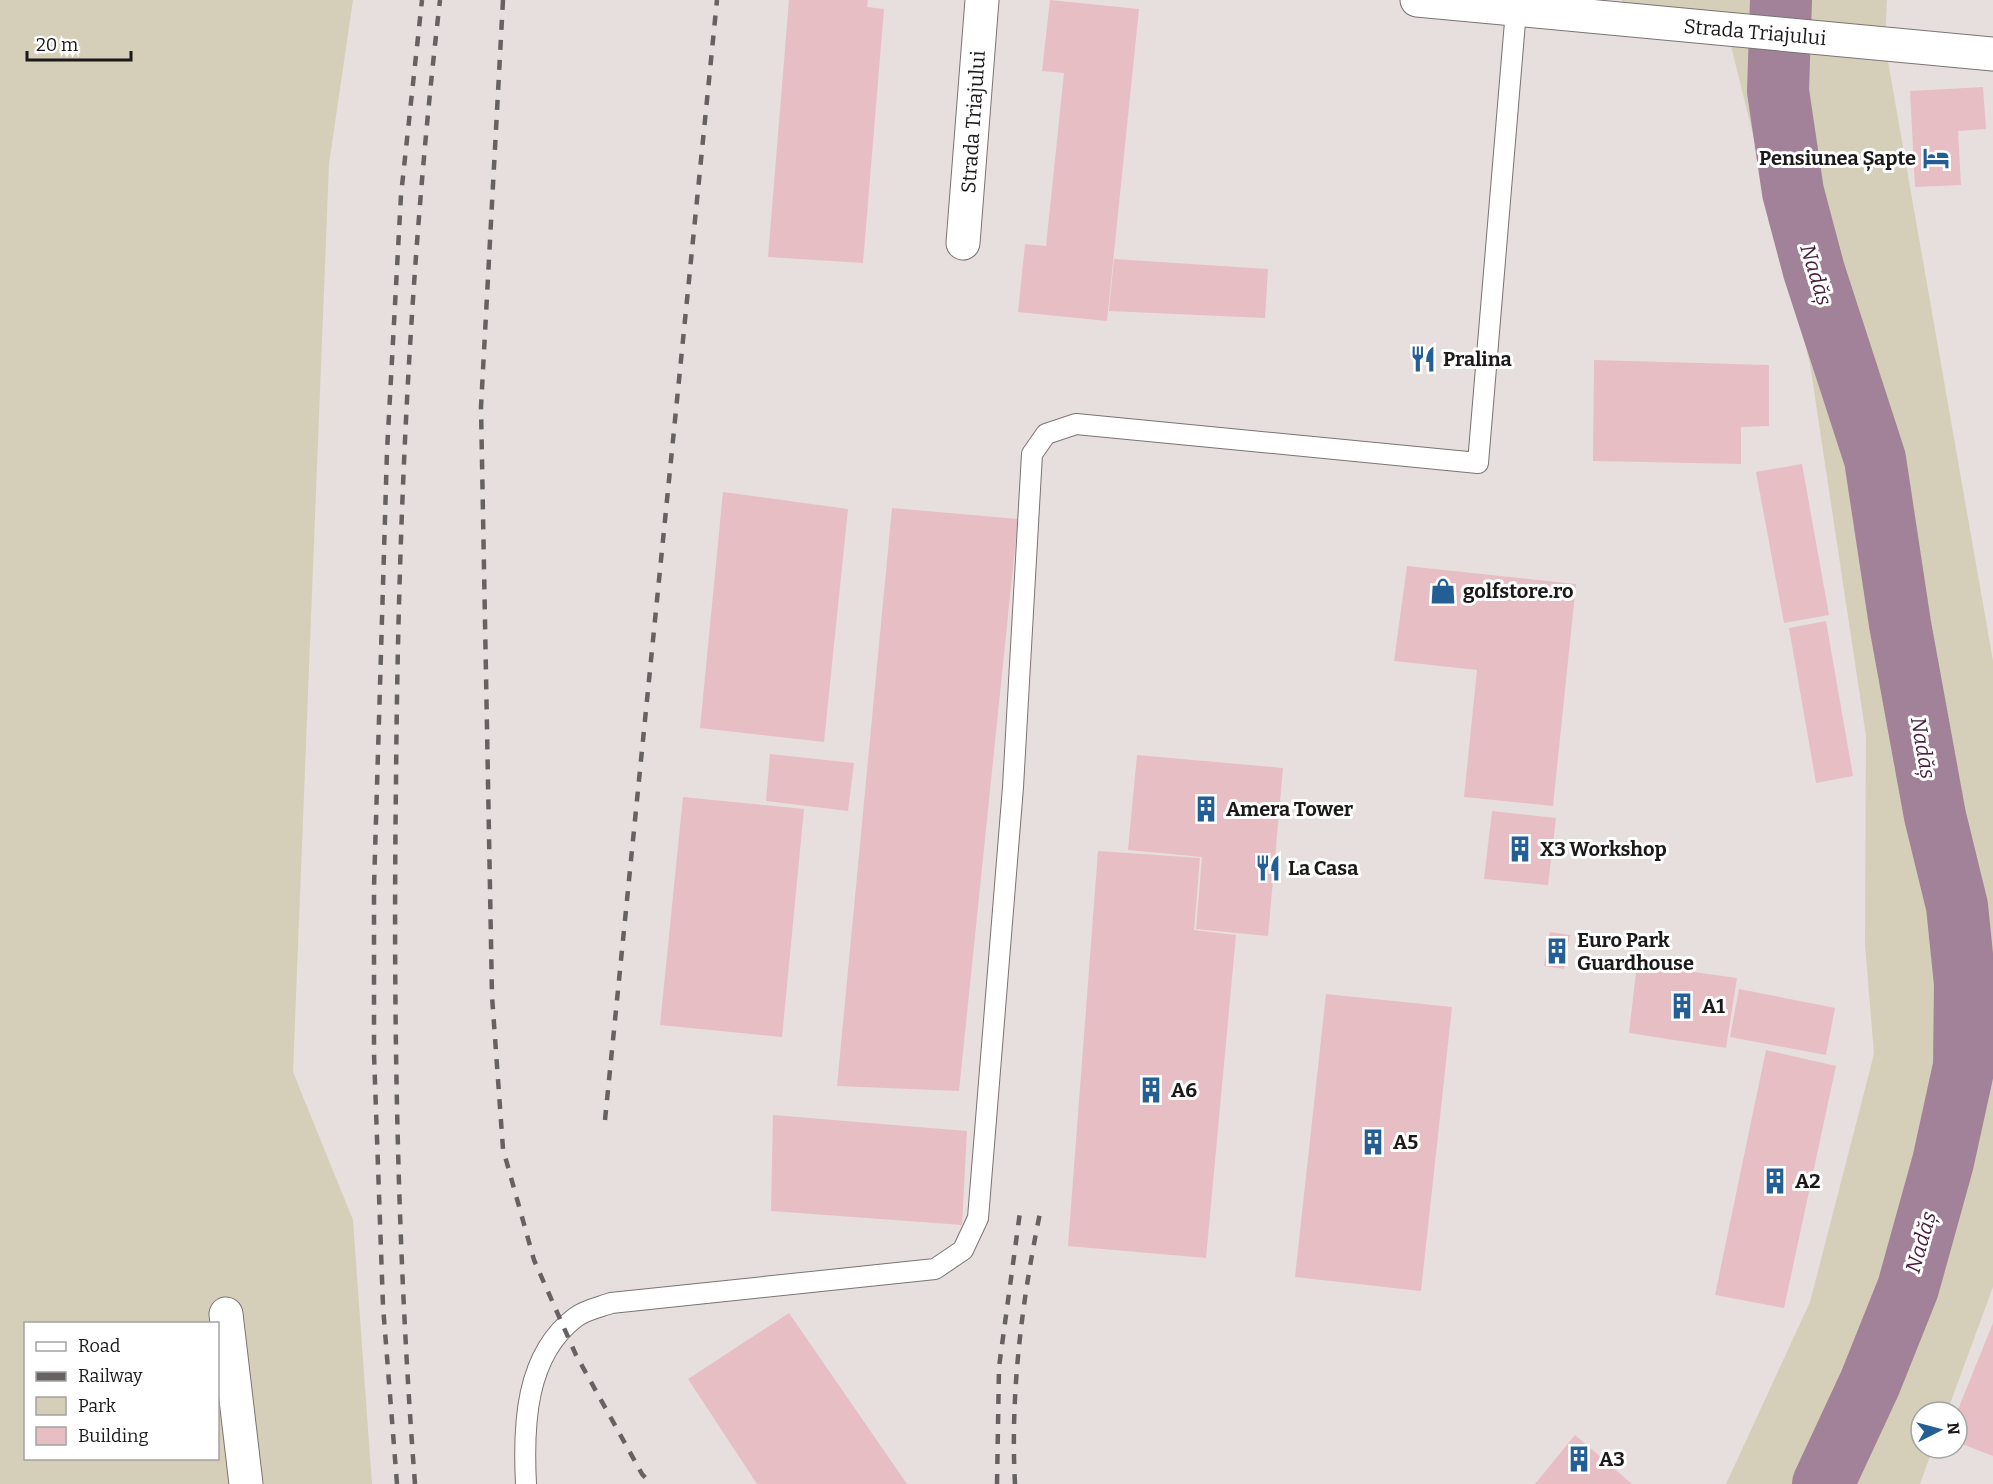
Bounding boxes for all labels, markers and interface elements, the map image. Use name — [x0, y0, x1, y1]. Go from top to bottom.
street label: Strada Triajului — [1683, 14, 1827, 51]
scale bar — [27, 24, 130, 62]
text: 20 m — [36, 34, 78, 56]
street label: Strada Triajului — [956, 50, 991, 194]
hotel icon: Pensiunea Șapte — [1921, 143, 1951, 173]
place label: Pensiunea Șapte — [1759, 146, 1916, 172]
water label: Nadăș — [1794, 241, 1838, 309]
restaurant icon: Pralina — [1408, 344, 1438, 374]
place label: Pralina — [1443, 347, 1512, 371]
shop icon: golfstore.ro — [1428, 576, 1458, 606]
place label: golfstore.ro — [1463, 579, 1574, 603]
water label: Nadăș — [1905, 715, 1941, 781]
building icon: Amera Tower — [1191, 794, 1221, 824]
place label: Amera Tower — [1226, 797, 1354, 821]
building icon: X3 Workshop — [1505, 834, 1535, 864]
place label: X3 Workshop — [1540, 837, 1667, 861]
restaurant icon: La Casa — [1253, 853, 1283, 883]
place label: La Casa — [1288, 856, 1358, 880]
place label: Euro Park Guardhouse — [1577, 928, 1694, 975]
building icon: Euro Park Guardhouse — [1542, 936, 1572, 966]
building icon: A1 — [1667, 991, 1697, 1021]
place label: A1 — [1702, 994, 1725, 1018]
building icon: A6 — [1136, 1075, 1166, 1105]
place label: A6 — [1171, 1078, 1197, 1102]
building icon: A5 — [1358, 1127, 1388, 1157]
place label: A5 — [1393, 1130, 1418, 1154]
building icon: A2 — [1760, 1166, 1790, 1196]
place label: A2 — [1795, 1169, 1821, 1193]
water label: Nadăș — [1900, 1208, 1942, 1276]
legend — [24, 1322, 219, 1460]
text: Road — [78, 1335, 121, 1357]
text: Railway — [78, 1365, 143, 1387]
text: Park — [78, 1395, 117, 1417]
north arrow — [1909, 1400, 1969, 1460]
text: N — [1943, 1421, 1964, 1436]
text: Building — [78, 1425, 149, 1447]
building icon: A3 — [1564, 1444, 1594, 1474]
place label: A3 — [1599, 1447, 1625, 1471]

